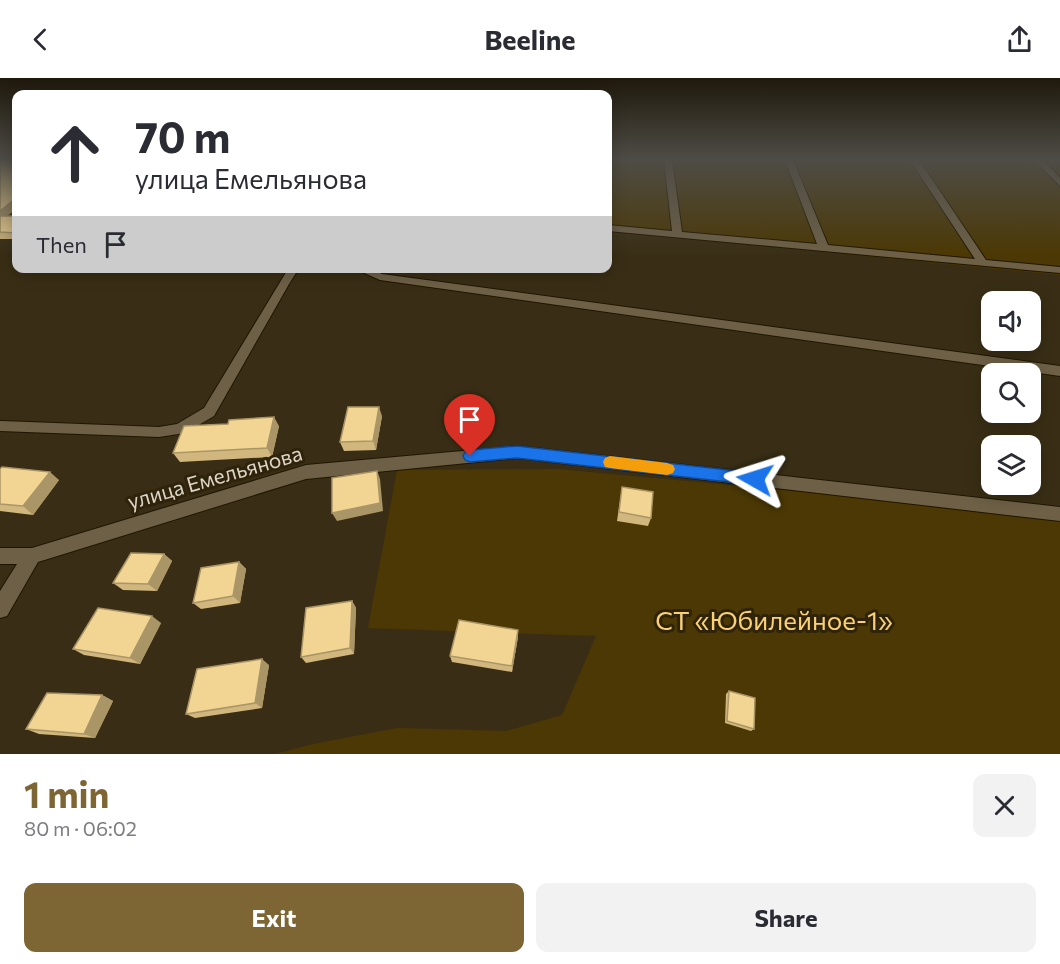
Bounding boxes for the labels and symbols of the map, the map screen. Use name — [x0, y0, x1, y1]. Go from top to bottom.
pin — [444, 394, 495, 456]
street label: улица Емельянова — [124, 440, 305, 513]
position arrow — [723, 447, 787, 511]
park label: СТ «Юбилейное-1» — [655, 604, 893, 635]

